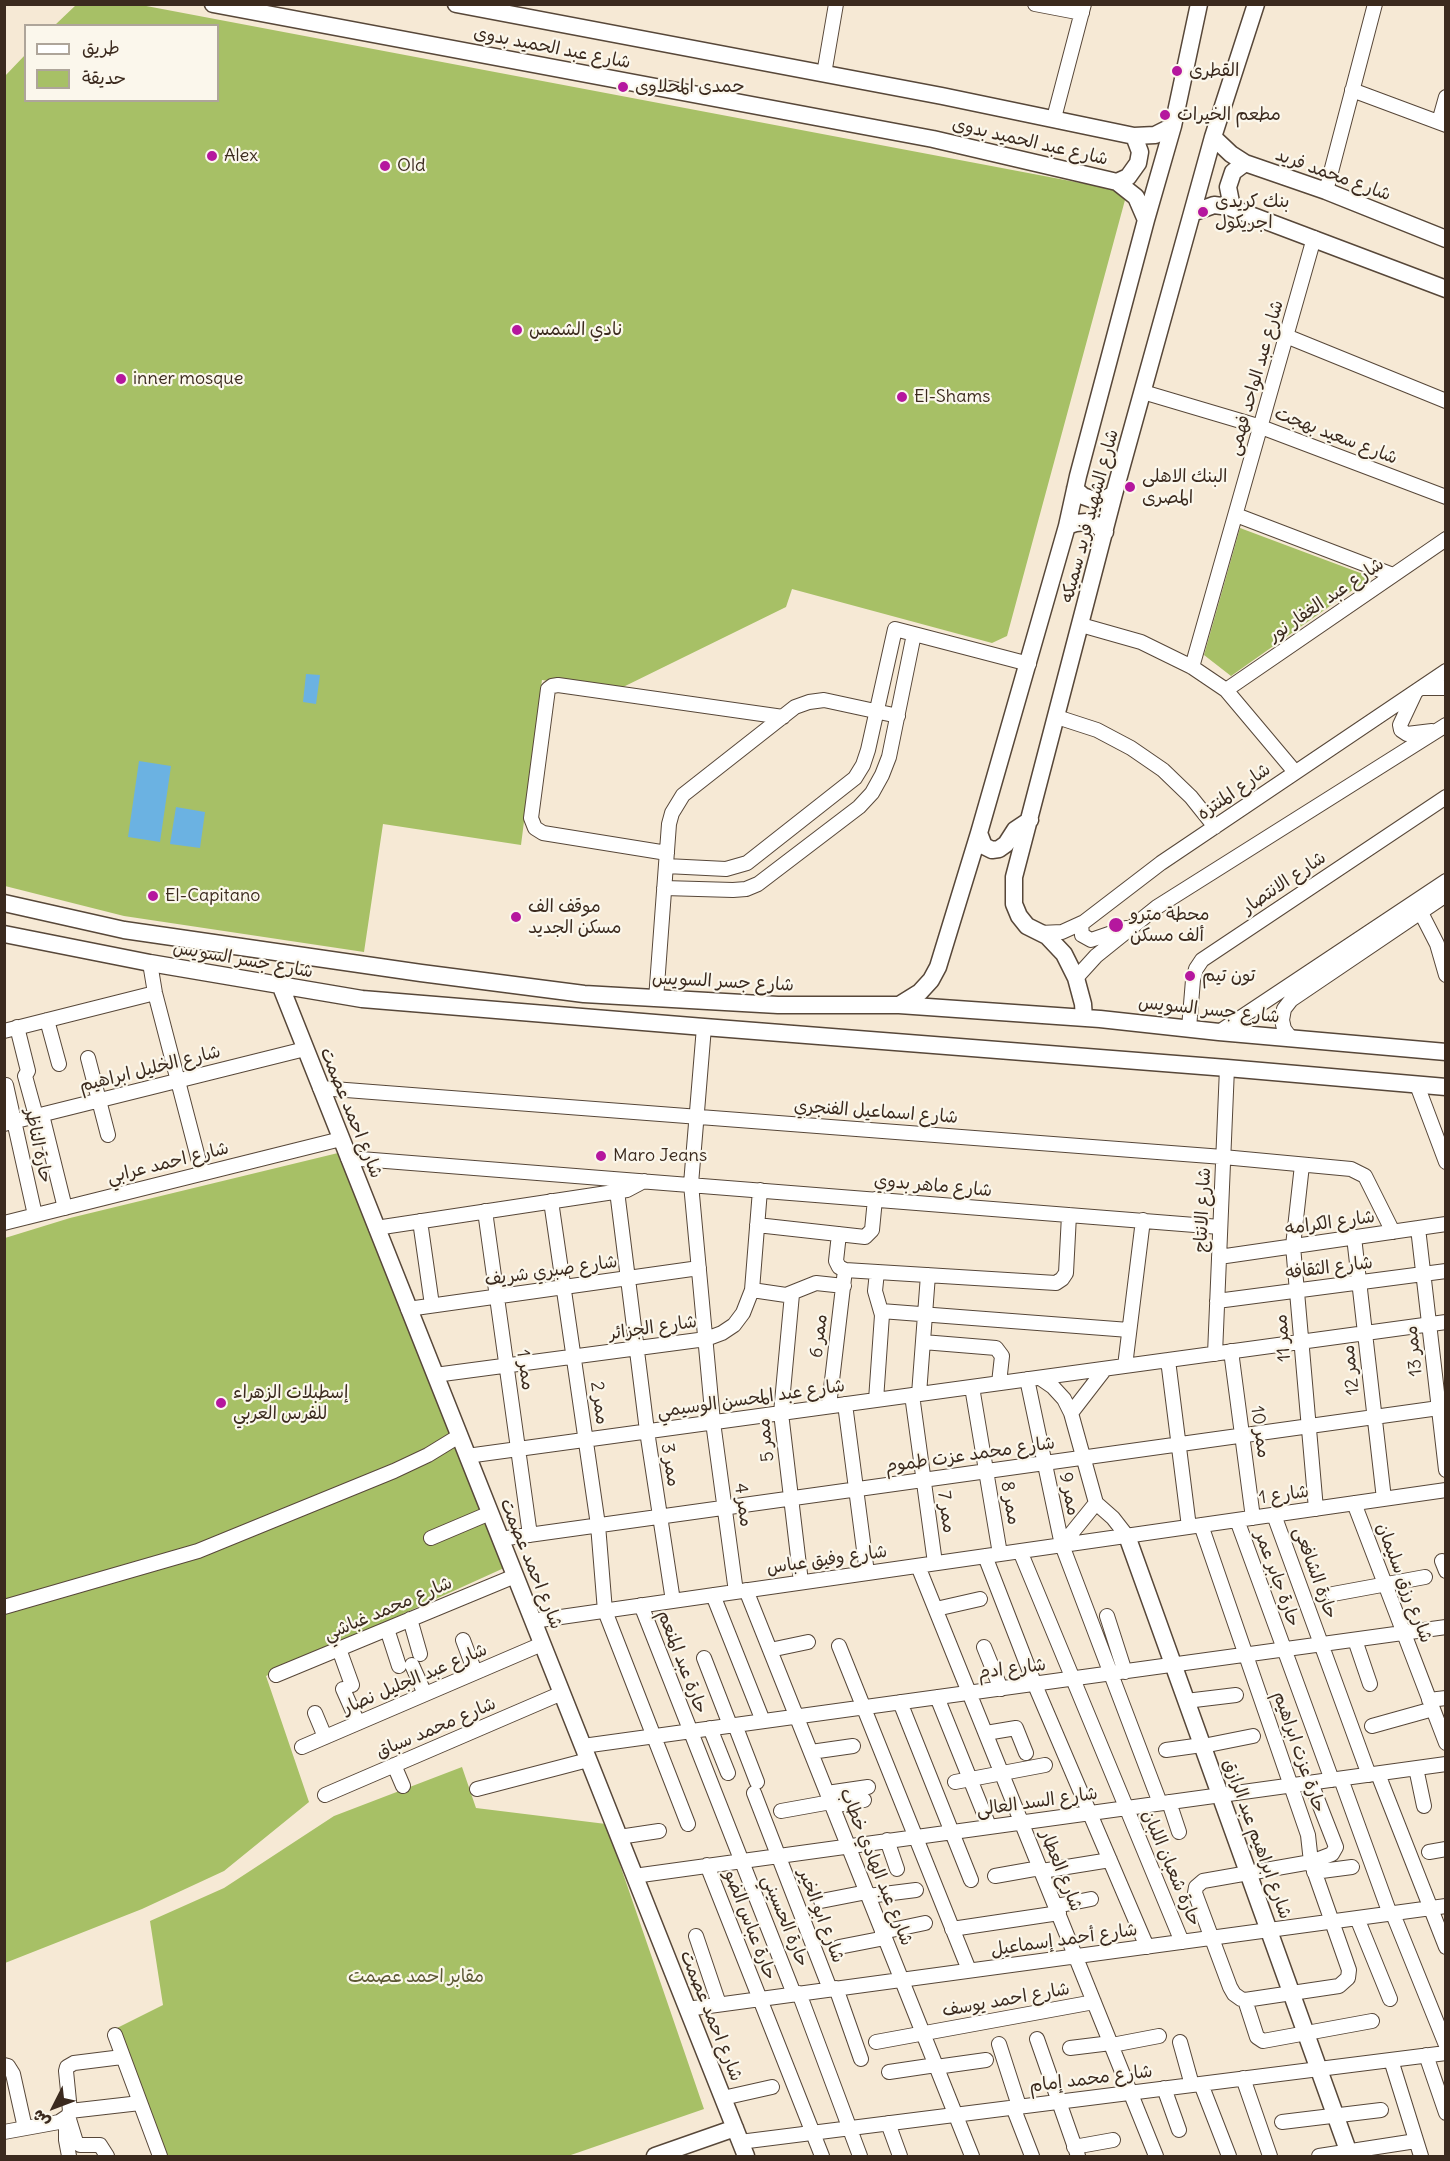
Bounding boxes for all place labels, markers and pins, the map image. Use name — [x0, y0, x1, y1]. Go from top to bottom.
place label: القطرى — [1189, 60, 1239, 82]
marker: القطرى — [1170, 64, 1184, 78]
place label: حمدى المحلاوى — [635, 76, 744, 98]
marker: حمدى المحلاوى — [616, 80, 630, 94]
place label: مطعم الخيرات — [1177, 104, 1281, 126]
marker: مطعم الخيرات — [1158, 108, 1172, 122]
place label: Alex — [224, 145, 258, 167]
marker: Alex — [205, 149, 219, 163]
place label: Old — [397, 155, 426, 177]
marker: Old — [378, 159, 392, 173]
place label: بنك كريدى اجريكول — [1215, 191, 1290, 234]
marker: بنك كريدى اجريكول — [1196, 205, 1210, 219]
place label: نادي الشمس — [529, 319, 622, 341]
marker: نادي الشمس — [510, 323, 524, 337]
place label: inner mosque — [133, 368, 243, 390]
marker: inner mosque — [114, 372, 128, 386]
place label: El-Shams — [914, 386, 990, 408]
marker: El-Shams — [895, 390, 909, 404]
place label: البنك الاهلى المصرى — [1142, 466, 1227, 508]
marker: البنك الاهلى المصرى — [1123, 480, 1137, 494]
place label: El-Capitano — [165, 885, 260, 907]
marker: El-Capitano — [146, 889, 160, 903]
place label: موقف الف مسكن الجديد — [528, 896, 621, 938]
place label: محطة مترو ألف مسكن — [1130, 904, 1210, 946]
marker: موقف الف مسكن الجديد — [509, 910, 523, 924]
marker: محطة مترو ألف مسكن — [1107, 916, 1125, 934]
place label: تون تيم — [1202, 965, 1256, 987]
marker: تون تيم — [1183, 969, 1197, 983]
place label: Maro Jeans — [613, 1145, 707, 1167]
marker: Maro Jeans — [594, 1149, 608, 1163]
place label: إسطبلات الزهراء للفرس العربي — [233, 1382, 348, 1424]
marker: إسطبلات الزهراء للفرس العربي — [214, 1396, 228, 1410]

